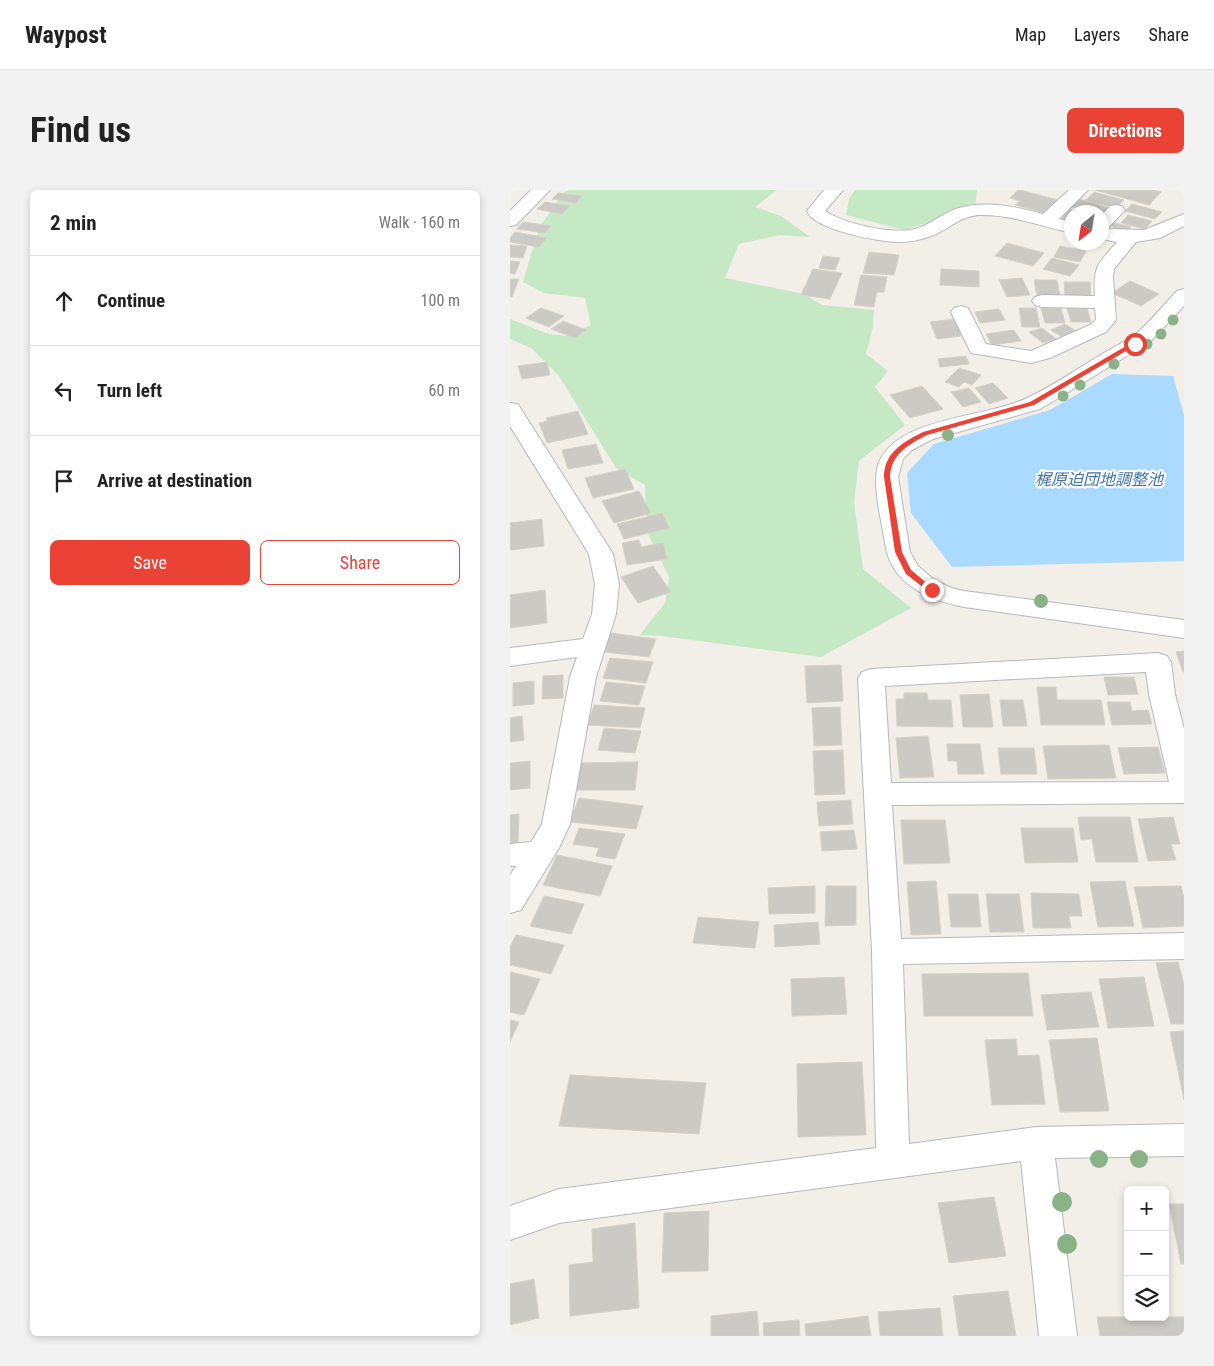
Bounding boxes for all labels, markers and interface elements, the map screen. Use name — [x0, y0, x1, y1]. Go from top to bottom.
text: Waypost — [25, 21, 107, 49]
text: Map — [1015, 24, 1046, 45]
text: Layers — [1074, 24, 1121, 45]
text: Share — [1149, 24, 1189, 45]
button: Directions — [1067, 108, 1184, 153]
text: Find us — [30, 110, 131, 151]
north arrow — [1064, 205, 1109, 250]
text: 2 min — [50, 211, 97, 235]
text: Walk · 160 m — [379, 213, 460, 232]
icon: ahead — [50, 287, 78, 315]
text: Continue — [97, 289, 165, 312]
text: 100 m — [421, 291, 460, 310]
route start — [1124, 333, 1147, 356]
icon: left — [50, 377, 78, 405]
text: Turn left — [97, 379, 162, 402]
text: 60 m — [428, 381, 460, 400]
icon: arrive — [50, 467, 78, 495]
text: Arrive at destination — [97, 469, 252, 492]
water label: 梶原迫団地調整池 — [1035, 470, 1165, 489]
button: Save — [50, 540, 250, 585]
button: Share — [260, 540, 460, 585]
route end — [921, 579, 944, 602]
map controls — [1124, 1186, 1169, 1321]
button: + — [1124, 1186, 1169, 1231]
button: − — [1124, 1231, 1169, 1276]
button: layers — [1124, 1276, 1169, 1321]

